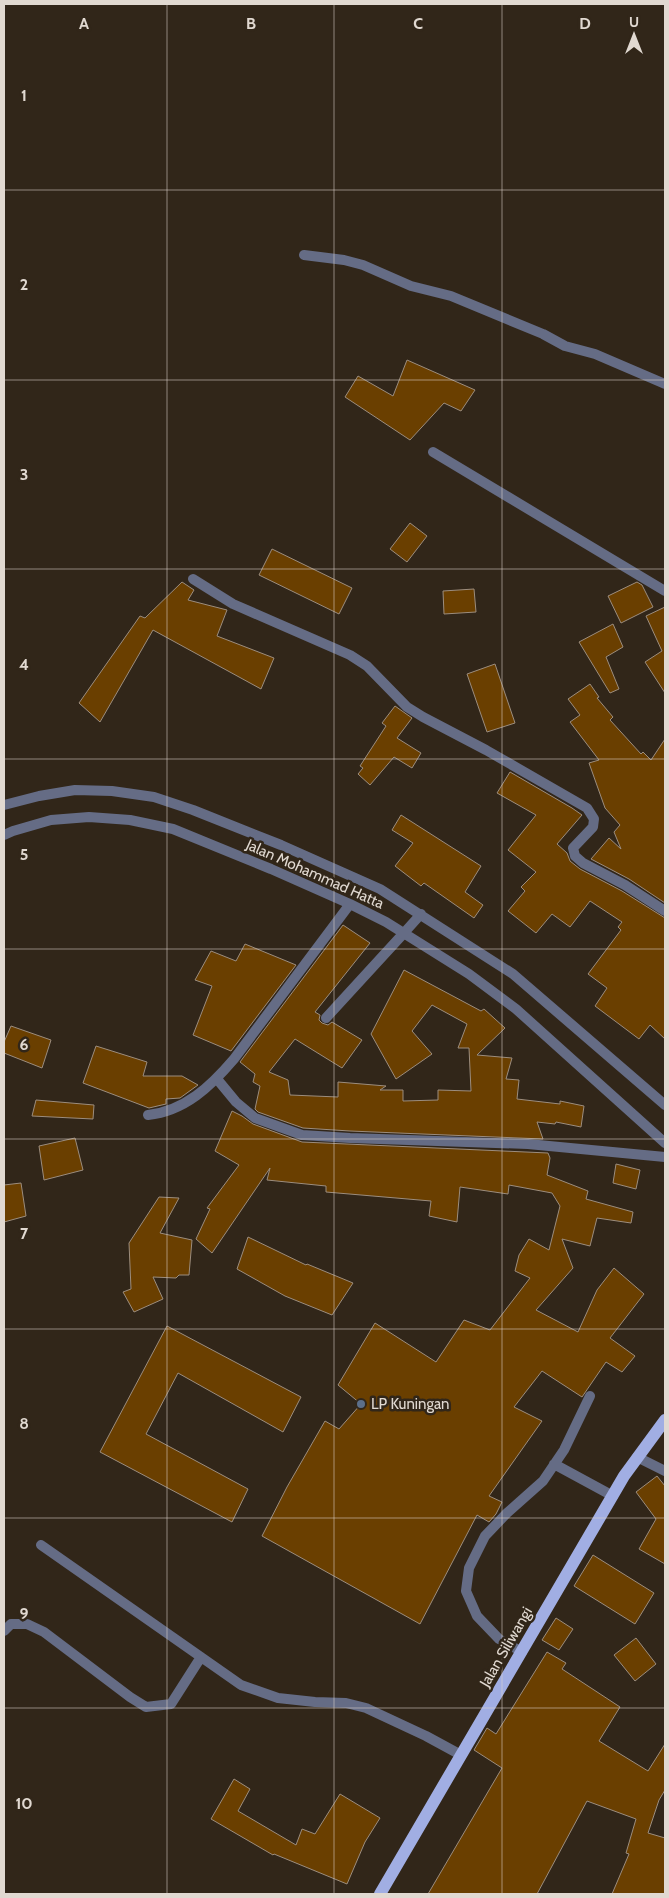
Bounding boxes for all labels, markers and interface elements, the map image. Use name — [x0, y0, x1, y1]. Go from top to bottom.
north arrow — [609, 10, 659, 60]
text: U — [629, 13, 639, 31]
text: A — [79, 14, 89, 33]
text: B — [246, 14, 256, 33]
text: C — [413, 14, 423, 33]
text: D — [579, 14, 591, 33]
text: 1 — [21, 86, 27, 105]
text: 2 — [20, 275, 28, 294]
text: 3 — [20, 465, 28, 484]
text: 4 — [19, 655, 29, 674]
street label: Jalan Mohammad Hatta — [242, 835, 387, 913]
text: 5 — [20, 845, 28, 864]
text: 6 — [20, 1035, 29, 1054]
text: 7 — [20, 1224, 29, 1243]
place label: LP Kuningan — [371, 1395, 449, 1413]
marker: LP Kuningan — [355, 1398, 367, 1410]
text: 8 — [19, 1414, 29, 1433]
text: 9 — [20, 1604, 29, 1623]
street label: Jalan Siliwangi — [475, 1604, 536, 1691]
text: 10 — [15, 1794, 33, 1813]

